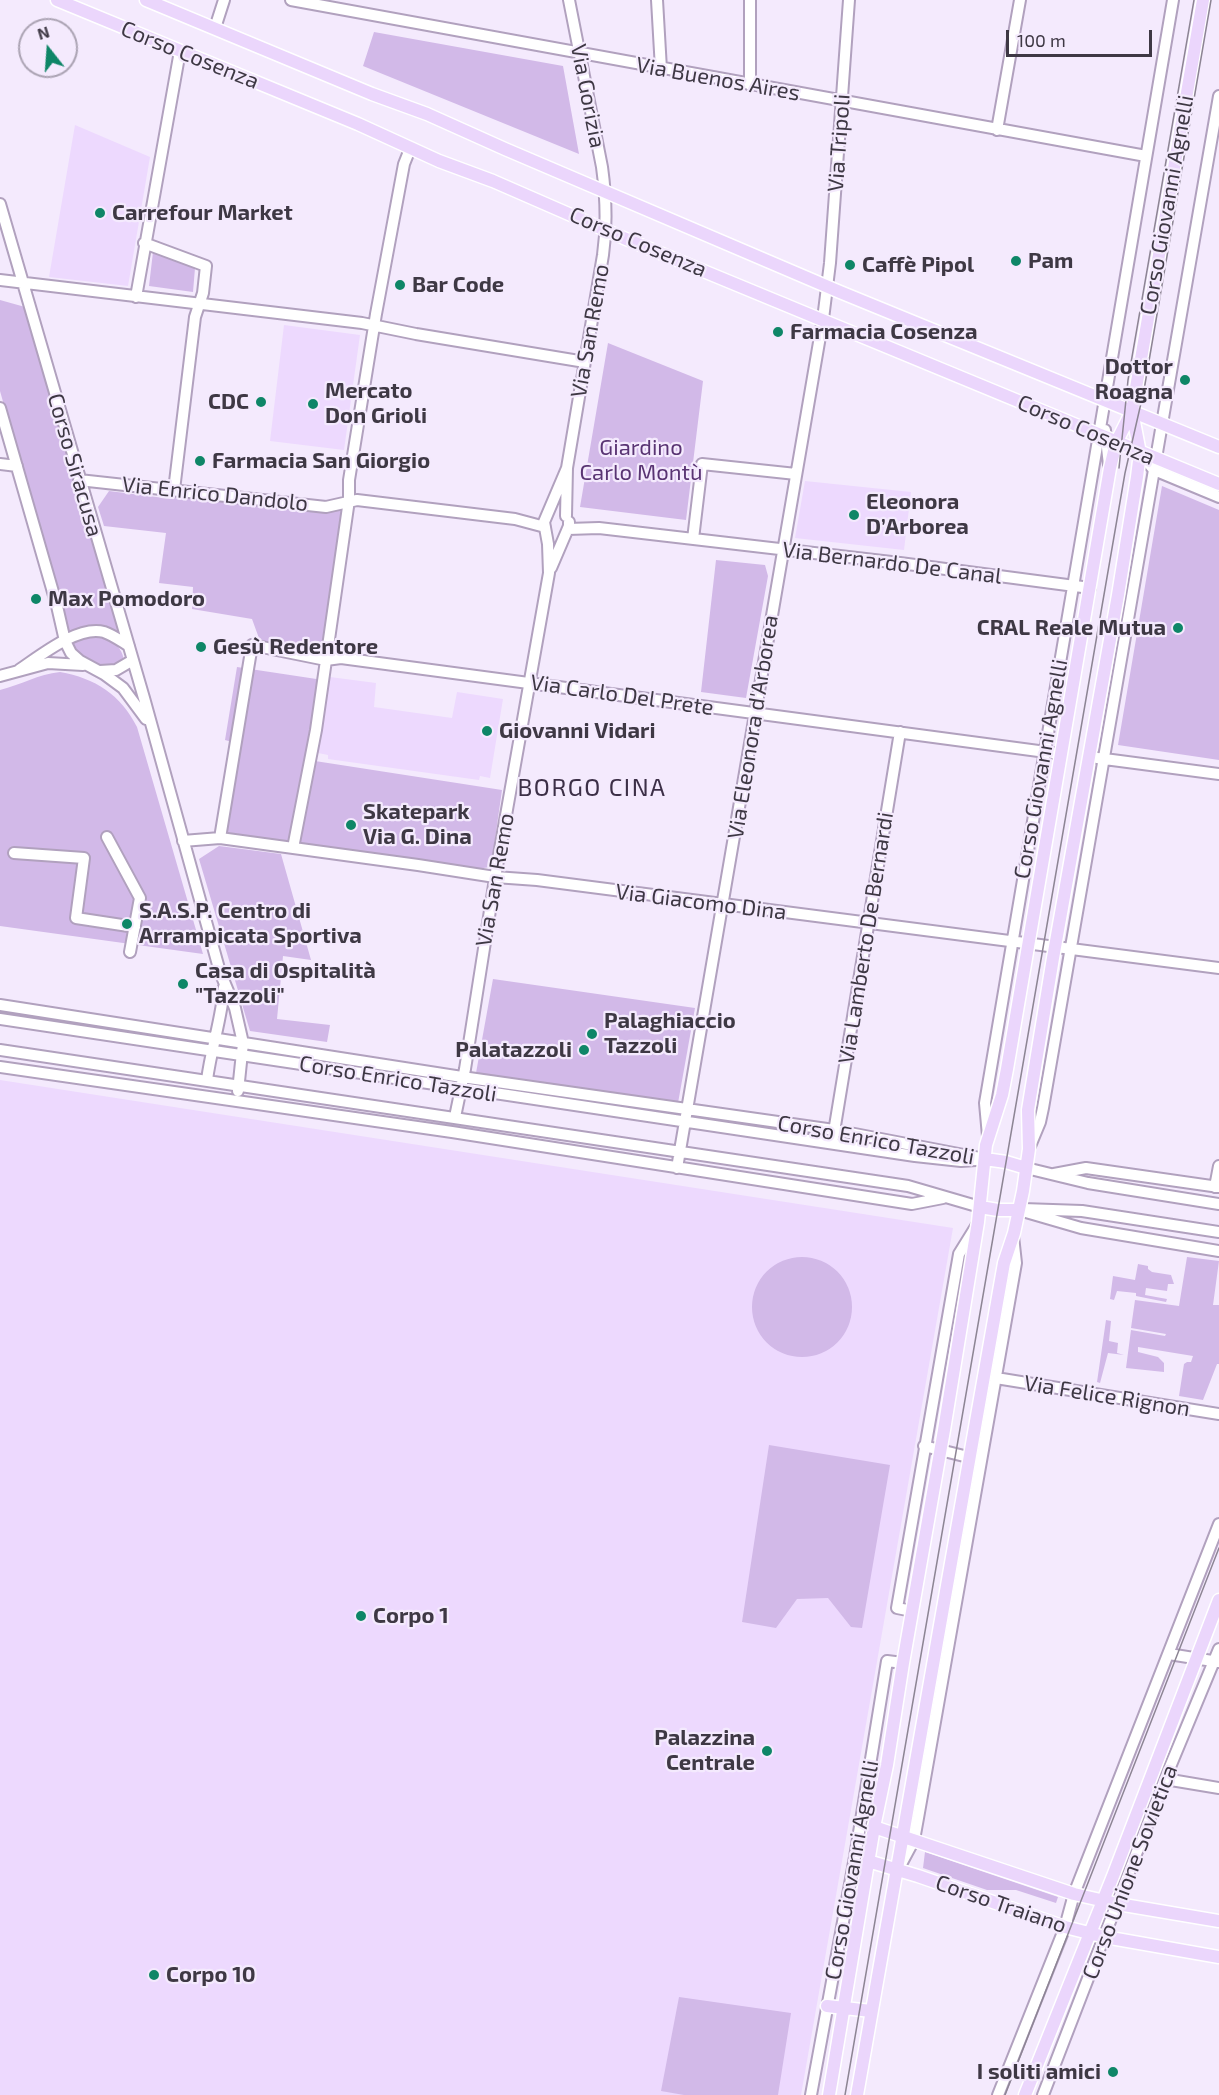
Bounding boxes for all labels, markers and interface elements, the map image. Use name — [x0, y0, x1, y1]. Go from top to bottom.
street label: Corso Cosenza — [117, 15, 263, 95]
north arrow — [18, 18, 78, 78]
scale bar — [1009, 18, 1154, 56]
text: N — [35, 21, 51, 43]
text: 100 m — [1017, 29, 1066, 51]
street label: Via Gorizia — [565, 42, 611, 150]
street label: Via Buenos Aires — [634, 52, 802, 106]
street label: Via Tripoli — [822, 93, 856, 193]
street label: Corso Giovanni Agnelli — [1135, 93, 1199, 317]
place label: Carrefour Market — [112, 200, 293, 226]
street label: Corso Cosenza — [565, 201, 711, 283]
marker: Carrefour Market — [93, 206, 107, 220]
place label: Pam — [1028, 248, 1073, 274]
place label: Caffè Pipol — [862, 252, 974, 278]
marker: Pam — [1009, 254, 1023, 268]
marker: Caffè Pipol — [843, 258, 857, 272]
street label: Via San Remo — [565, 262, 615, 400]
place label: Bar Code — [412, 272, 504, 298]
marker: Bar Code — [393, 278, 407, 292]
place label: Farmacia Cosenza — [790, 319, 978, 345]
marker: Farmacia Cosenza — [771, 325, 785, 339]
place label: Dottor Roagna — [1095, 354, 1173, 406]
marker: Dottor Roagna — [1178, 373, 1192, 387]
place label: Mercato Don Grioli — [325, 378, 427, 430]
place label: CDC — [208, 389, 249, 415]
street label: Corso Cosenza — [1013, 389, 1159, 471]
street label: Corso Siracusa — [42, 390, 108, 540]
marker: CDC — [254, 395, 268, 409]
marker: Mercato Don Grioli — [306, 397, 320, 411]
park label: Giardino Carlo Montù — [580, 435, 702, 487]
place label: Farmacia San Giorgio — [212, 448, 430, 474]
marker: Farmacia San Giorgio — [193, 454, 207, 468]
street label: Via Enrico Dandolo — [121, 471, 309, 517]
place label: Eleonora D’Arborea — [866, 489, 969, 540]
marker: Eleonora D’Arborea — [847, 508, 861, 522]
street label: Via Bernardo De Canal — [781, 536, 1003, 590]
place label: Max Pomodoro — [48, 586, 205, 612]
marker: Max Pomodoro — [29, 592, 43, 606]
street label: Via Eleonora d'Arborea — [722, 613, 784, 841]
place label: CRAL Reale Mutua — [977, 615, 1166, 641]
marker: CRAL Reale Mutua — [1171, 621, 1185, 635]
place label: Gesù Redentore — [213, 634, 378, 660]
marker: Gesù Redentore — [194, 640, 208, 654]
street label: Corso Giovanni Agnelli — [1009, 657, 1073, 881]
street label: Via Carlo Del Prete — [529, 669, 715, 721]
place label: Giovanni Vidari — [499, 718, 655, 744]
marker: Giovanni Vidari — [480, 724, 494, 738]
district label: BORGO CINA — [517, 774, 667, 802]
place label: Skatepark Via G. Dina — [363, 799, 472, 850]
street label: Via Lamberto De Bernardi — [833, 810, 899, 1066]
street label: Via San Remo — [470, 811, 520, 949]
marker: Skatepark Via G. Dina — [344, 818, 358, 832]
street label: Via Giacomo Dina — [614, 878, 788, 926]
place label: S.A.S.P. Centro di Arrampicata Sportiva — [139, 898, 362, 950]
marker: S.A.S.P. Centro di Arrampicata Sportiva — [120, 917, 134, 931]
place label: Casa di Ospitalità "Tazzoli" — [195, 958, 376, 1010]
marker: Casa di Ospitalità "Tazzoli" — [176, 977, 190, 991]
place label: Palaghiaccio Tazzoli — [604, 1008, 736, 1060]
marker: Palaghiaccio Tazzoli — [585, 1027, 599, 1041]
place label: Palatazzoli — [455, 1037, 572, 1063]
marker: Palatazzoli — [577, 1043, 591, 1057]
street label: Corso Enrico Tazzoli — [297, 1050, 499, 1108]
street label: Corso Enrico Tazzoli — [775, 1110, 977, 1170]
street label: Via Felice Rignon — [1022, 1370, 1192, 1422]
place label: Corpo 1 — [373, 1603, 449, 1629]
marker: Corpo 1 — [354, 1609, 368, 1623]
place label: Palazzina Centrale — [654, 1725, 755, 1777]
marker: Palazzina Centrale — [760, 1744, 774, 1758]
street label: Corso Giovanni Agnelli — [820, 1758, 884, 1982]
street label: Corso Unione Sovietica — [1077, 1761, 1183, 1983]
street label: Corso Traiano — [932, 1869, 1070, 1939]
place label: Corpo 10 — [166, 1962, 256, 1988]
marker: Corpo 10 — [147, 1968, 161, 1982]
place label: I soliti amici — [977, 2059, 1101, 2085]
marker: I soliti amici — [1106, 2065, 1120, 2079]

